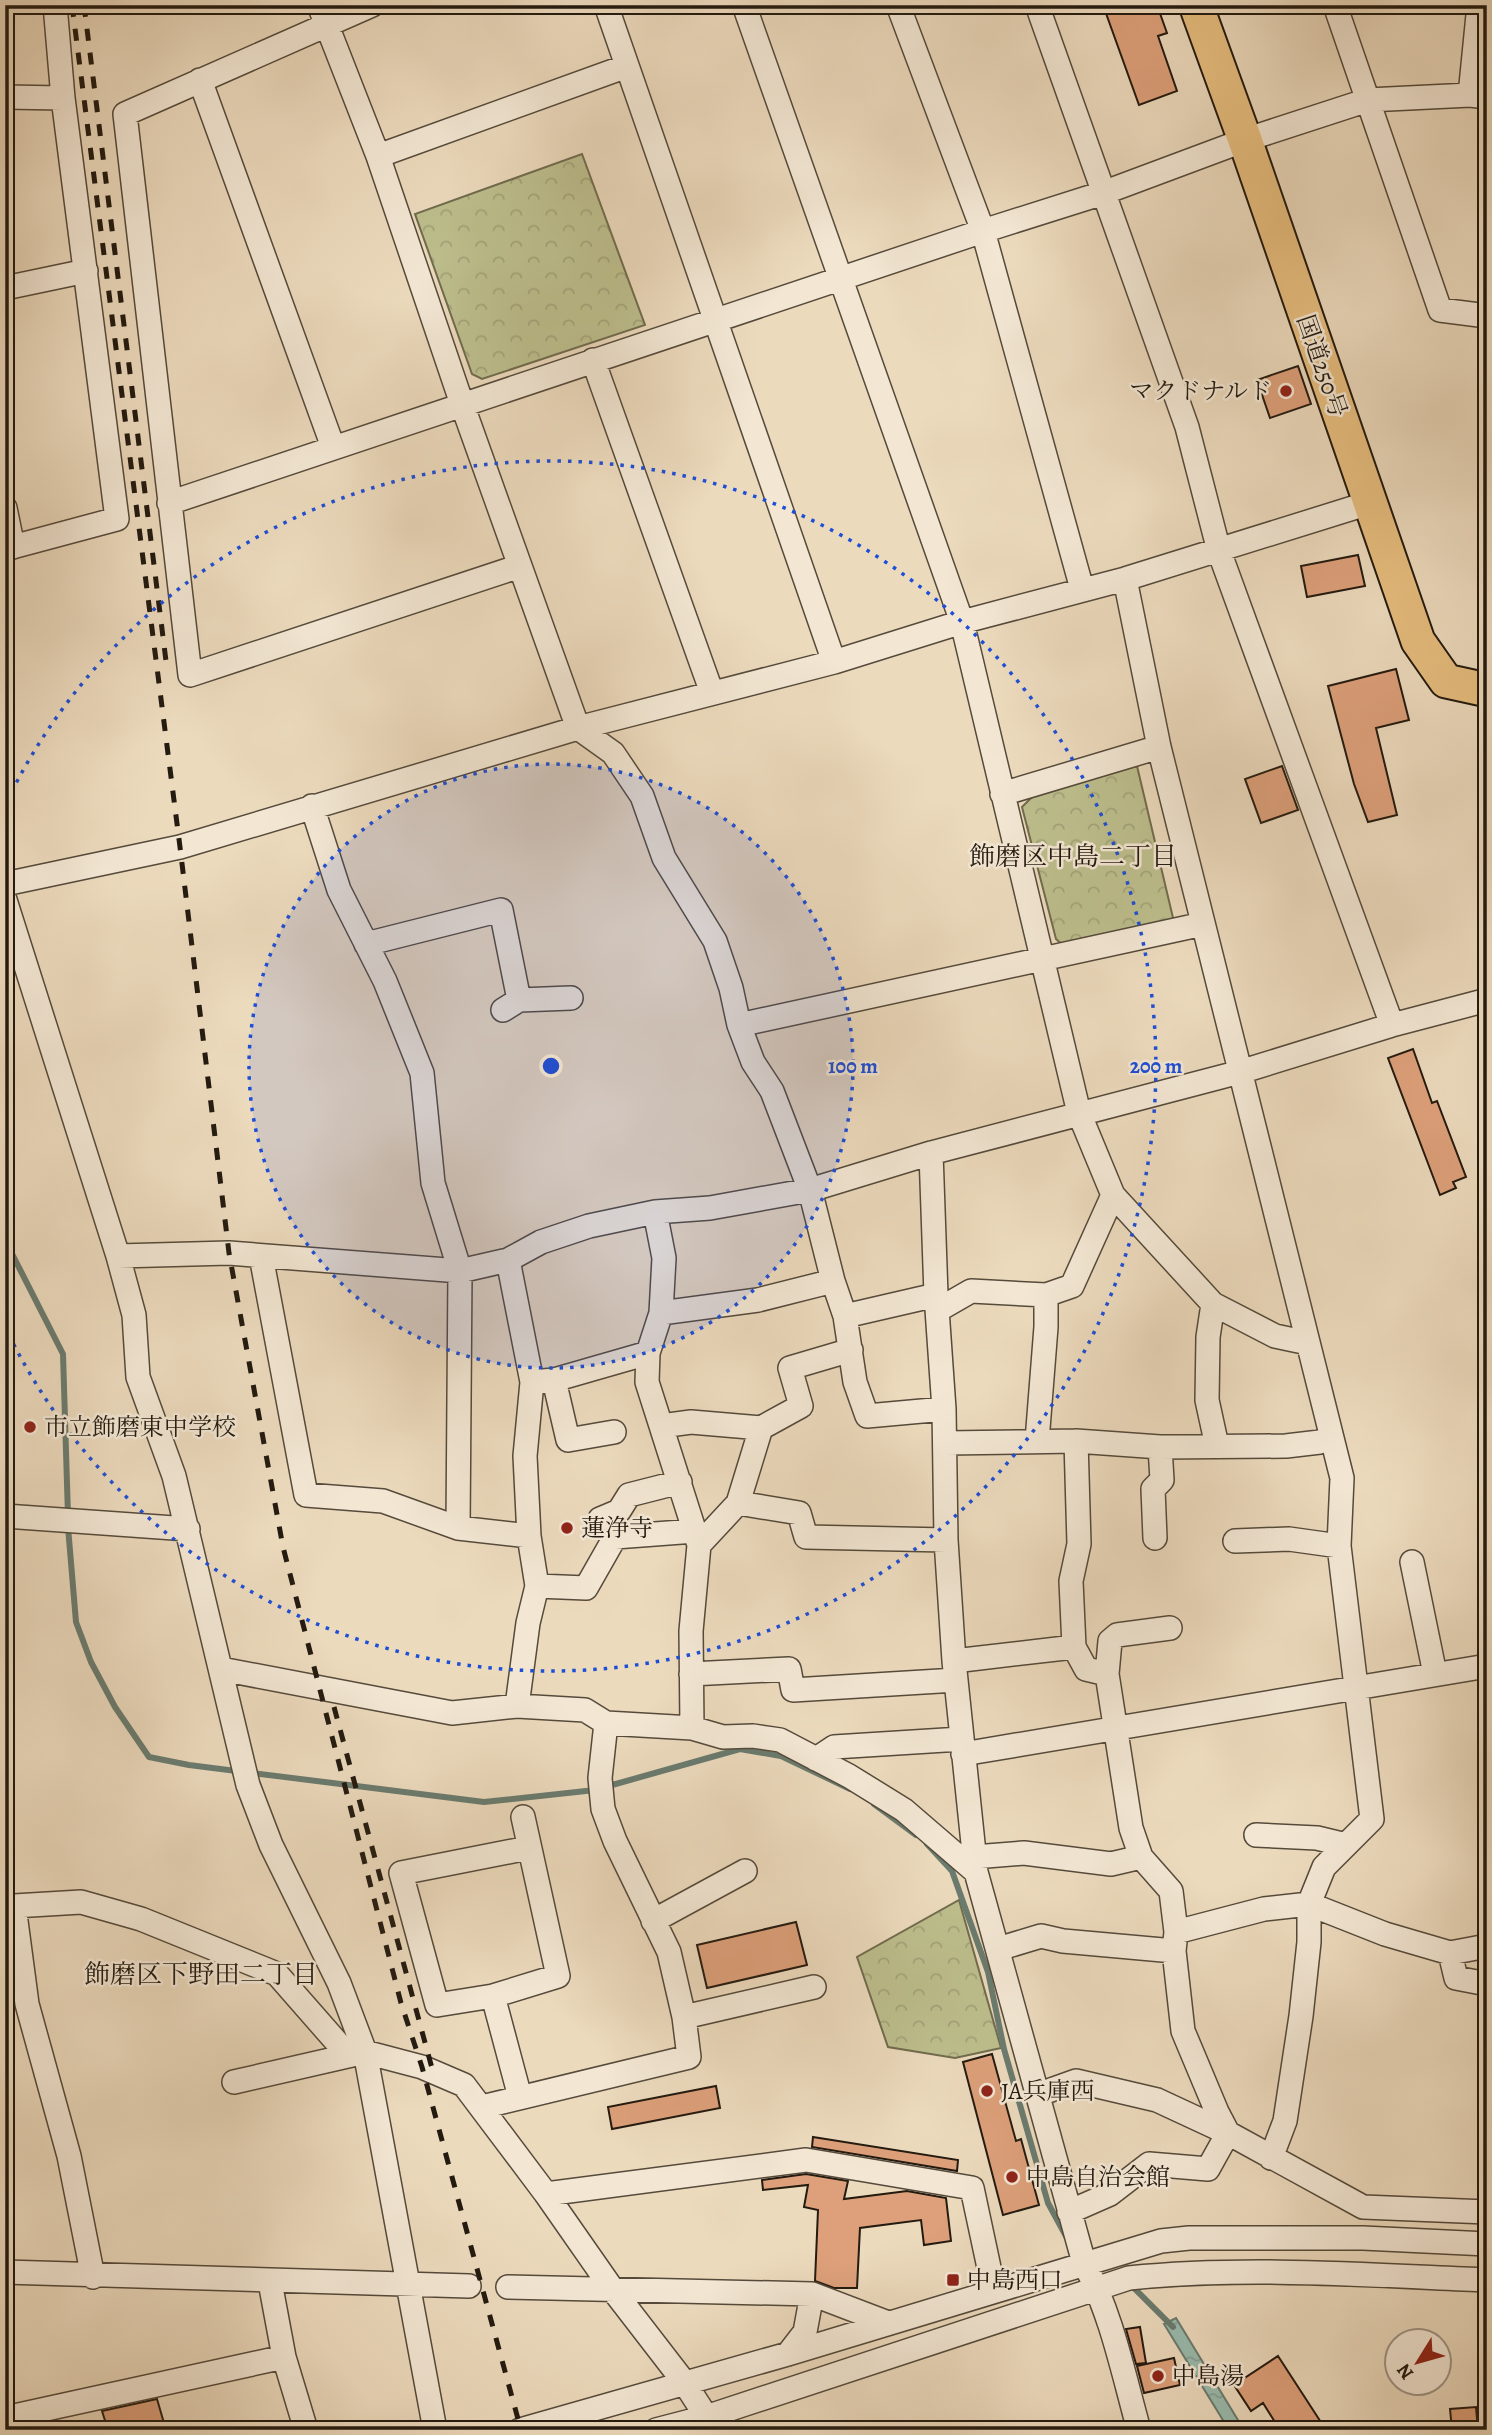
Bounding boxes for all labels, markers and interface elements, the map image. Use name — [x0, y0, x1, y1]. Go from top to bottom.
street label: 国道250号 — [1290, 310, 1354, 422]
place label: マクドナルド — [1129, 375, 1272, 407]
marker: マクドナルド — [1278, 383, 1294, 399]
district label: 飾磨区中島二丁目 — [969, 839, 1177, 874]
text: 100 m — [828, 1052, 878, 1080]
text: 200 m — [1130, 1052, 1183, 1080]
centre of rings — [539, 1054, 563, 1078]
place label: 市立飾磨東中学校 — [44, 1411, 236, 1443]
marker: 市立飾磨東中学校 — [22, 1419, 38, 1435]
place label: 蓮浄寺 — [581, 1512, 653, 1544]
marker: 蓮浄寺 — [559, 1520, 575, 1536]
district label: 飾磨区下野田二丁目 — [84, 1957, 318, 1992]
place label: JA兵庫西 — [1001, 2075, 1095, 2107]
marker: JA兵庫西 — [979, 2083, 995, 2099]
place label: 中島自治会館 — [1026, 2161, 1170, 2193]
marker: 中島自治会館 — [1004, 2169, 1020, 2185]
place label: 中島西口 — [967, 2264, 1063, 2296]
marker: 中島西口 — [945, 2272, 961, 2288]
north arrow — [1384, 2326, 1454, 2396]
text: N — [1391, 2358, 1420, 2385]
place label: 中島湯 — [1172, 2360, 1244, 2392]
marker: 中島湯 — [1150, 2368, 1166, 2384]

